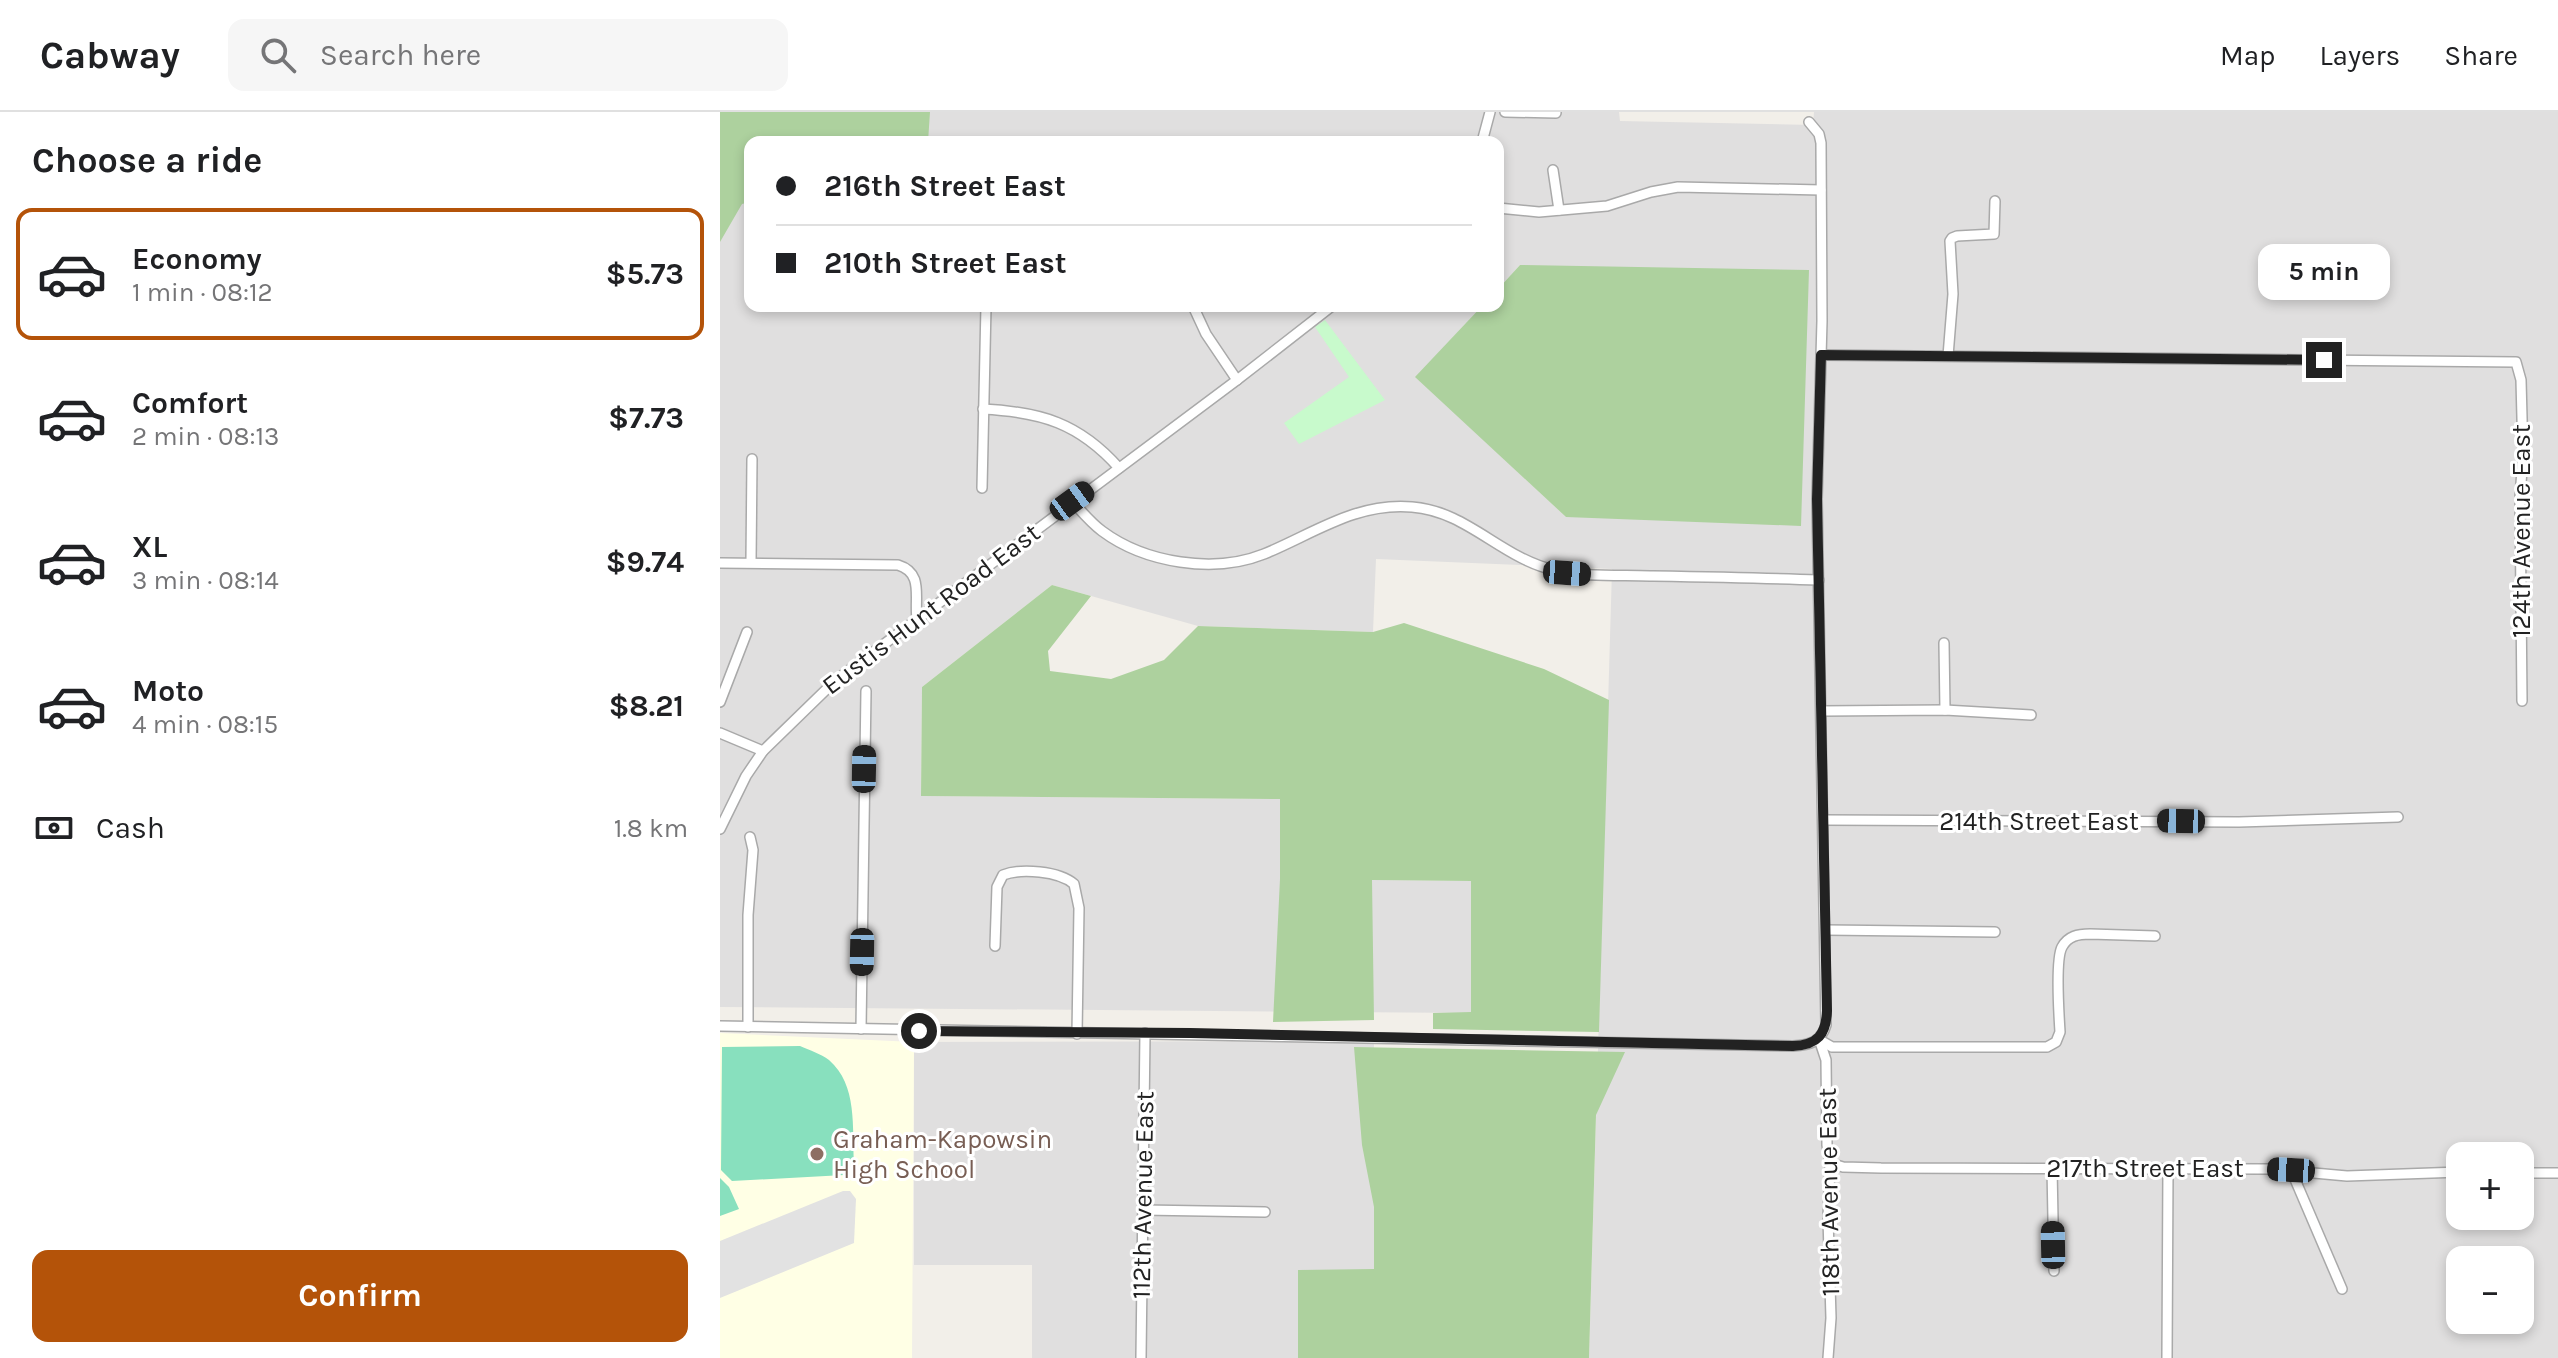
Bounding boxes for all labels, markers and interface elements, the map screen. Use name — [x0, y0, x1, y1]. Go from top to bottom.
search box — [228, 19, 788, 91]
text: Cabway — [40, 33, 180, 78]
icon: search — [256, 33, 300, 77]
text: Search here — [320, 37, 481, 73]
text: Map — [2220, 39, 2275, 72]
text: Layers — [2319, 39, 2400, 72]
text: Share — [2444, 39, 2518, 72]
text: Choose a ride — [32, 139, 262, 181]
text: 216th Street East — [824, 168, 1066, 204]
icon: car — [36, 238, 108, 310]
text: Economy — [132, 241, 262, 277]
callout: 5 min — [2258, 244, 2390, 300]
text: 210th Street East — [824, 245, 1067, 281]
text: $5.73 — [606, 256, 684, 292]
text: 5 min — [2288, 256, 2360, 287]
text: 1 min · 08:12 — [132, 277, 273, 308]
route end — [2306, 342, 2342, 378]
icon: car — [36, 382, 108, 454]
text: Comfort — [132, 385, 248, 421]
text: $7.73 — [608, 400, 684, 436]
text: 2 min · 08:13 — [132, 421, 279, 452]
street label: 124th Avenue East — [2506, 424, 2537, 638]
car — [1046, 477, 1098, 525]
street label: Eustis Hunt Road East — [816, 517, 1046, 701]
icon: car — [36, 526, 108, 598]
text: XL — [132, 529, 167, 565]
text: $9.74 — [606, 544, 684, 580]
car — [1542, 559, 1592, 587]
text: 3 min · 08:14 — [132, 565, 279, 596]
icon: car — [36, 670, 108, 742]
text: Moto — [132, 673, 204, 709]
text: $8.21 — [609, 688, 684, 724]
text: 4 min · 08:15 — [132, 709, 278, 740]
car — [852, 745, 876, 793]
icon: cash — [32, 806, 76, 850]
street label: 214th Street East — [1939, 806, 2139, 837]
car — [2157, 809, 2205, 833]
text: Cash — [96, 810, 165, 846]
text: 1.8 km — [614, 813, 688, 844]
car — [850, 928, 874, 976]
route start — [901, 1013, 937, 1049]
street label: 118th Avenue East — [1812, 1087, 1846, 1297]
street label: 112th Avenue East — [1126, 1091, 1160, 1299]
place label: Graham-Kapowsin High School — [833, 1124, 1052, 1185]
map controls — [2446, 1142, 2534, 1334]
button: + — [2446, 1142, 2534, 1230]
marker: Graham-Kapowsin High School — [808, 1145, 826, 1163]
street label: 217th Street East — [2046, 1153, 2244, 1184]
car — [2266, 1157, 2316, 1183]
car — [2041, 1221, 2065, 1269]
button: − — [2446, 1246, 2534, 1334]
button: Confirm — [32, 1250, 688, 1342]

